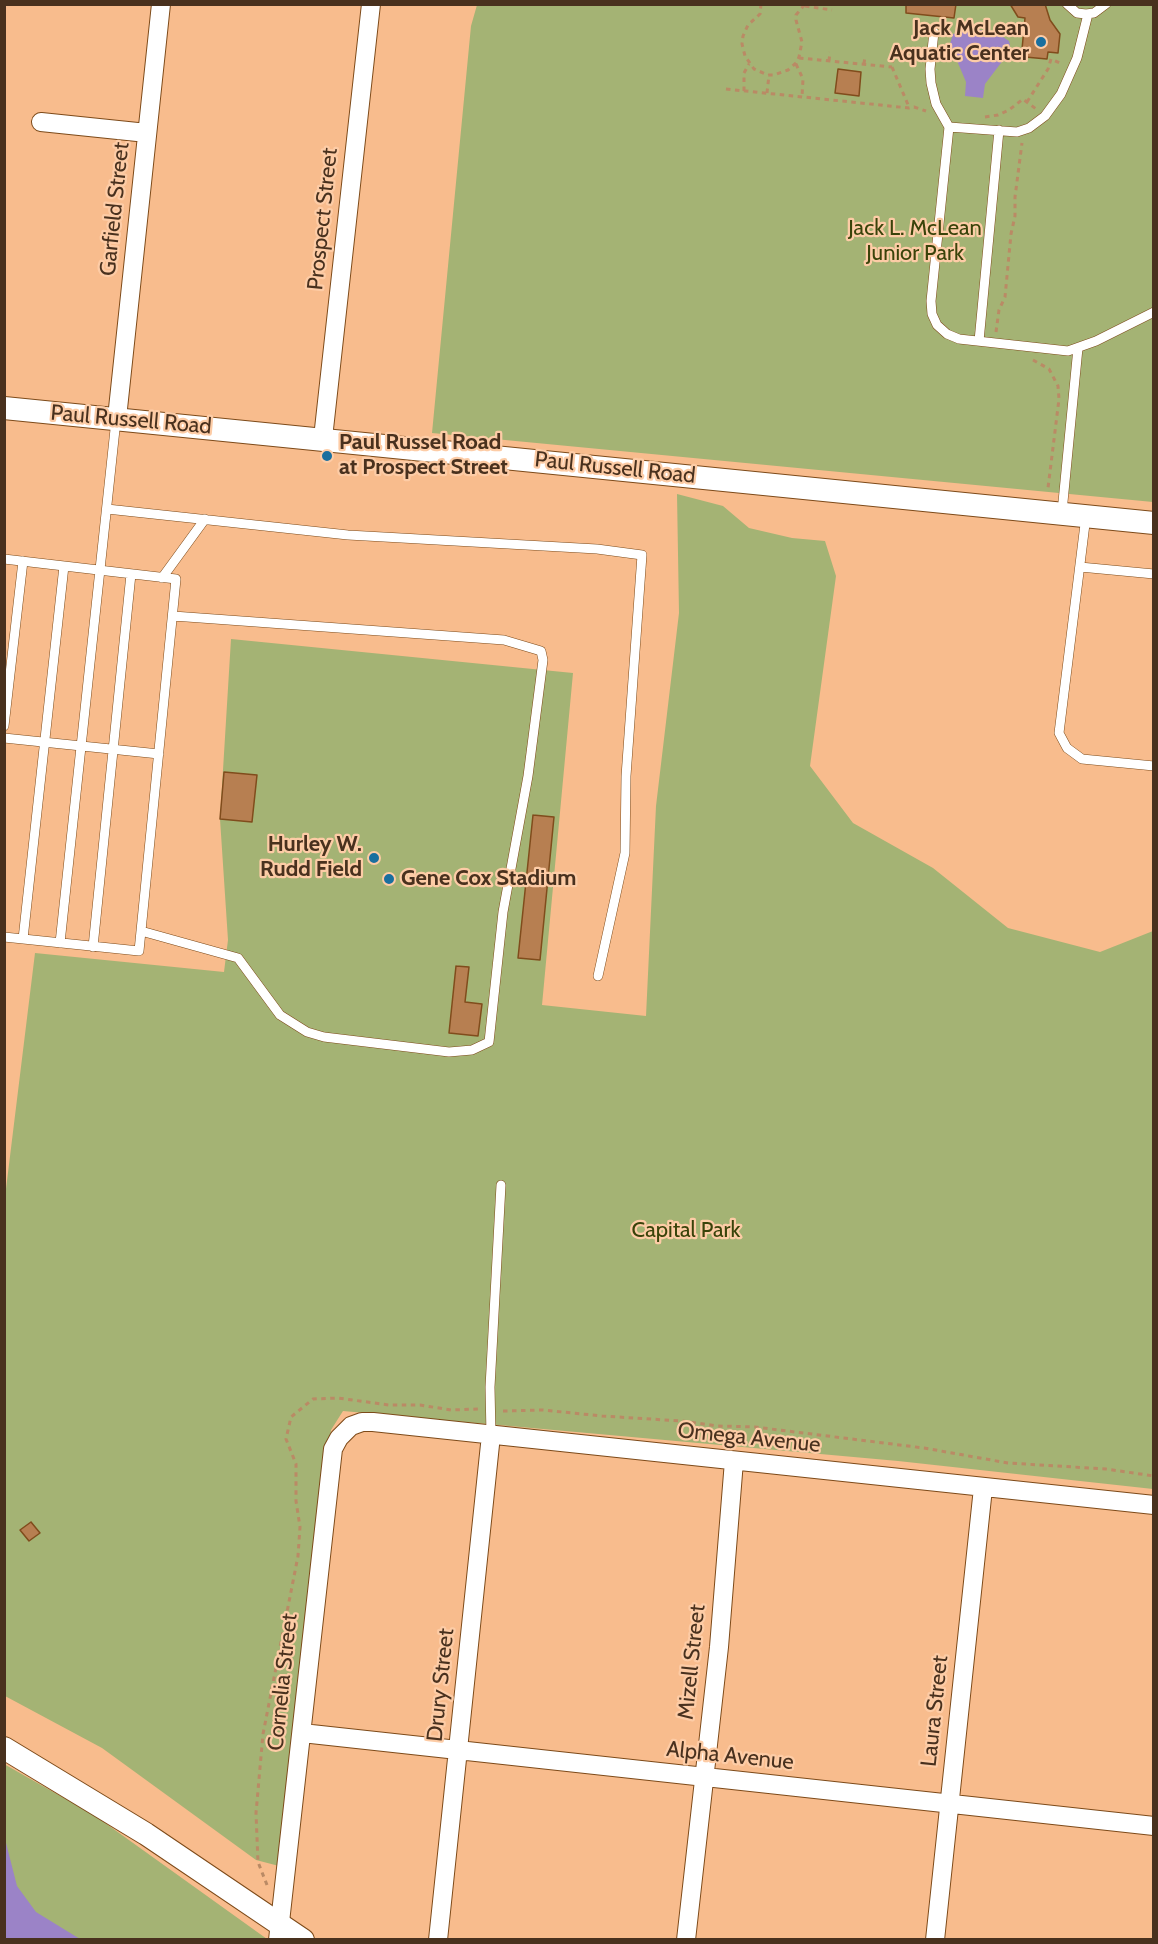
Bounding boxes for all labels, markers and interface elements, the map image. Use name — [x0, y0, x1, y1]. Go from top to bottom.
place label: Jack McLean Aquatic Center — [890, 16, 1029, 68]
marker: Jack McLean Aquatic Center — [1034, 35, 1048, 49]
street label: Garfield Street — [95, 141, 135, 277]
street label: Prospect Street — [302, 147, 344, 291]
park label: Jack L. McLean Junior Park — [848, 216, 982, 268]
street label: Paul Russell Road — [49, 400, 213, 440]
place label: Paul Russel Road at Prospect Street — [339, 430, 508, 482]
street label: Paul Russell Road — [533, 446, 697, 490]
marker: Paul Russel Road at Prospect Street — [320, 449, 334, 463]
place label: Hurley W. Rudd Field — [260, 832, 362, 884]
marker: Hurley W. Rudd Field — [367, 851, 381, 865]
place label: Gene Cox Stadium — [401, 866, 576, 892]
marker: Gene Cox Stadium — [382, 872, 396, 886]
park label: Capital Park — [632, 1218, 740, 1244]
street label: Omega Avenue — [676, 1417, 822, 1459]
street label: Mizell Street — [673, 1603, 711, 1721]
street label: Cornelia Street — [263, 1612, 303, 1752]
street label: Drury Street — [422, 1627, 460, 1743]
street label: Laura Street — [916, 1654, 954, 1768]
street label: Alpha Avenue — [665, 1736, 795, 1776]

